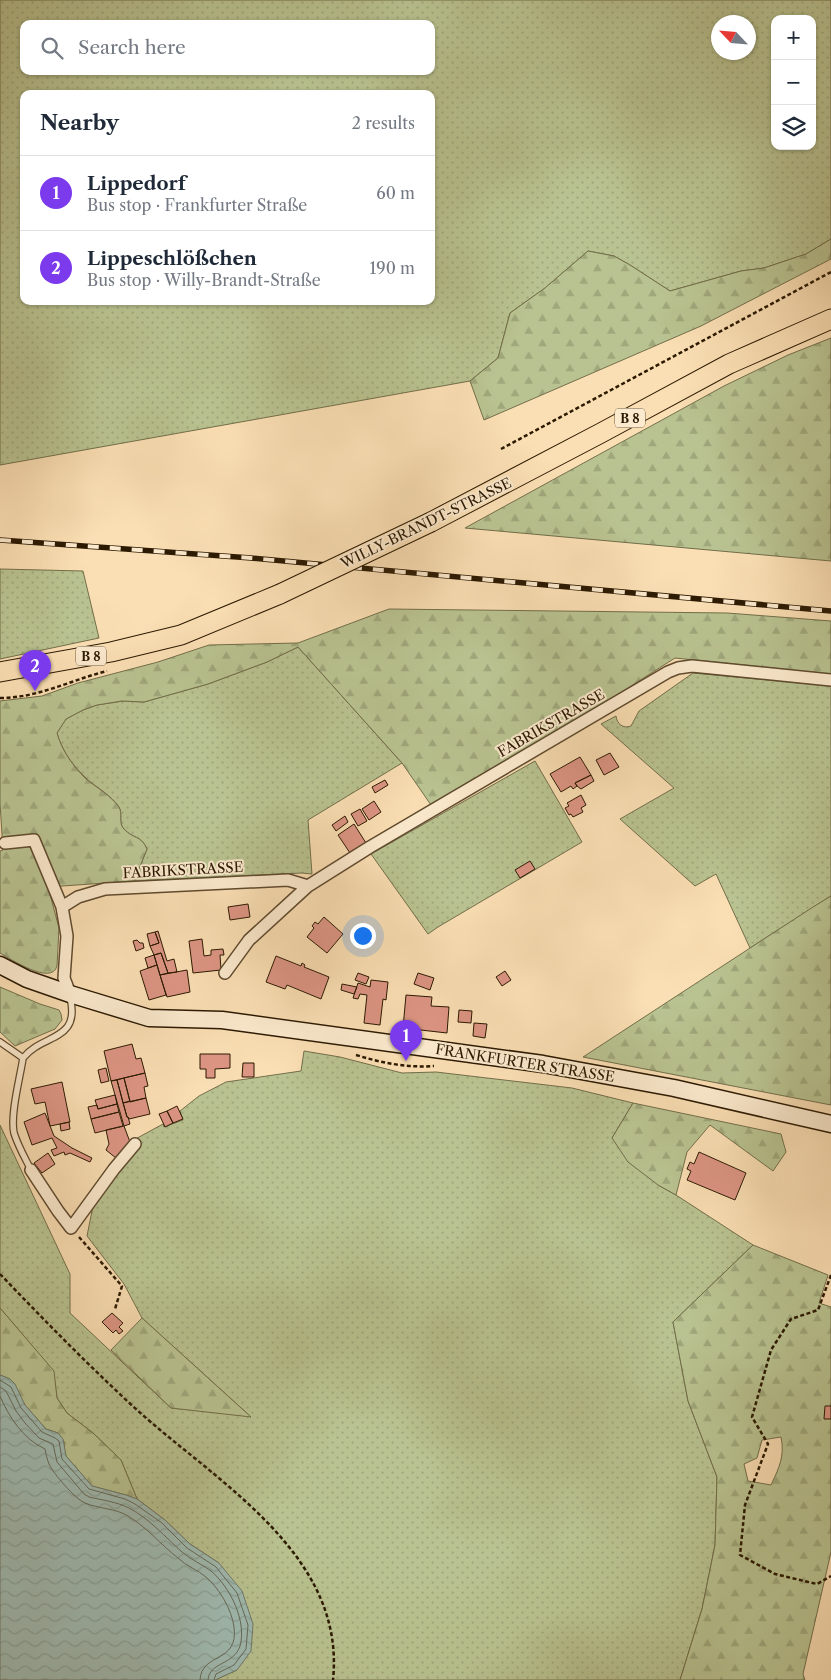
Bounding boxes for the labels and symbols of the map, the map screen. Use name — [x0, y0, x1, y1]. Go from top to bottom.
north arrow — [711, 15, 756, 60]
road number: B 8 — [615, 408, 645, 428]
street label: WILLY-BRANDT-STRASSE — [337, 474, 514, 573]
road number: B 8 — [76, 646, 106, 666]
pin: 2 — [19, 650, 51, 691]
street label: FABRIKSTRASSE — [494, 685, 608, 761]
street label: FABRIKSTRASSE — [122, 858, 244, 882]
your location — [350, 923, 376, 949]
pin: 1 — [390, 1020, 422, 1061]
street label: FRANKFURTER STRASSE — [434, 1040, 616, 1086]

